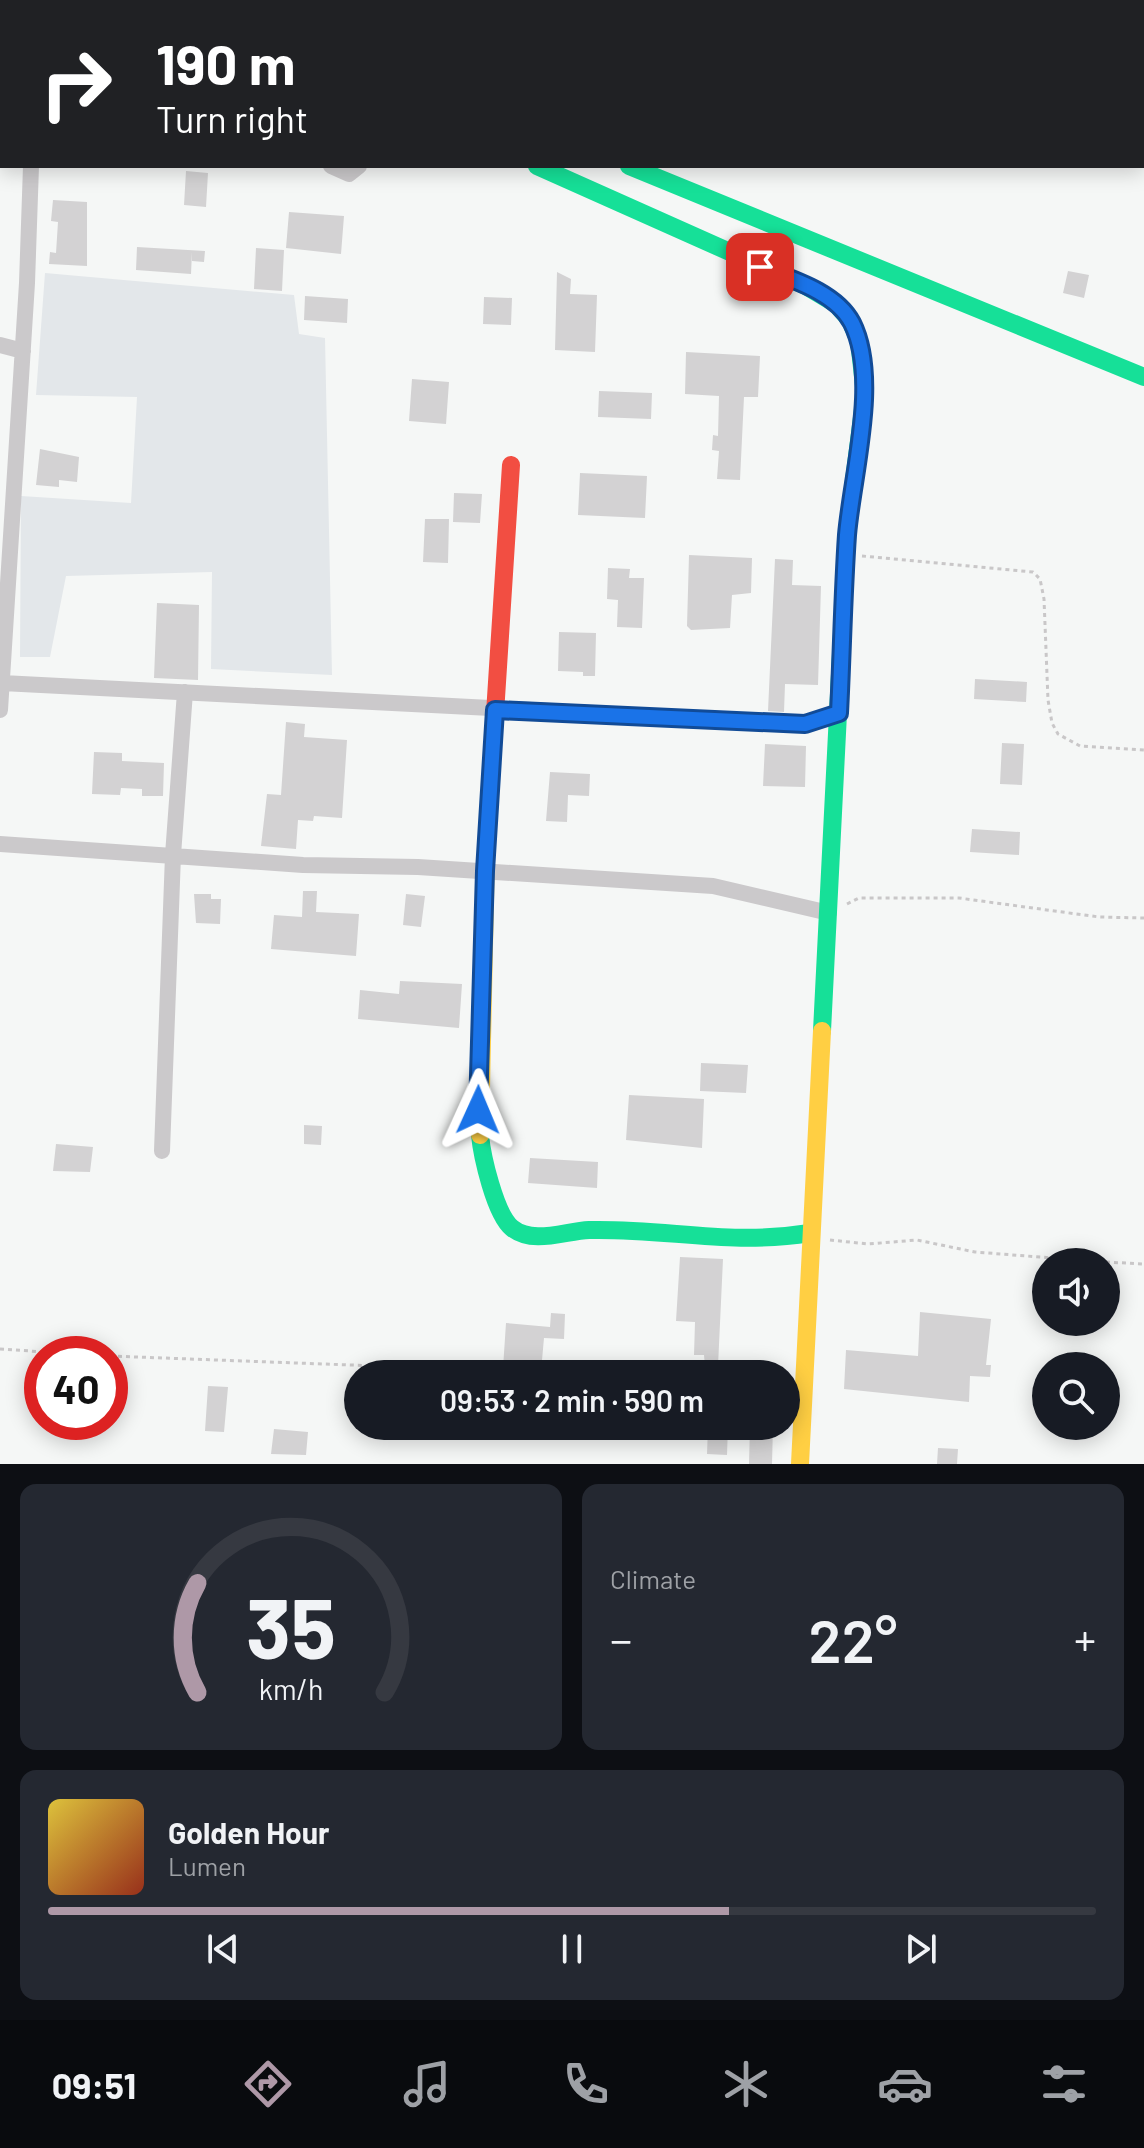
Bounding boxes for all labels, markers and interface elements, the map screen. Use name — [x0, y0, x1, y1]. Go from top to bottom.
text: 190 m — [156, 29, 295, 96]
icon: right — [24, 32, 128, 136]
text: Turn right — [156, 97, 308, 140]
pin — [726, 233, 794, 301]
icon: arrive — [738, 245, 782, 289]
position arrow — [436, 1068, 520, 1152]
map controls — [1032, 1248, 1120, 1440]
button: sound — [1032, 1248, 1120, 1336]
speed limit sign: 40 — [24, 1336, 128, 1440]
button: search — [1032, 1352, 1120, 1440]
text: 09:53 · 2 min · 590 m — [440, 1382, 704, 1418]
text: Climate — [610, 1563, 696, 1594]
text: 35 — [246, 1576, 336, 1676]
text: 22° — [809, 1603, 897, 1675]
text: − — [610, 1612, 632, 1665]
text: + — [1074, 1612, 1096, 1665]
text: km/h — [259, 1671, 323, 1706]
text: Golden Hour — [168, 1814, 330, 1850]
text: Lumen — [168, 1850, 246, 1881]
icon: previous — [201, 1927, 245, 1971]
icon: pause — [550, 1927, 594, 1971]
icon: next — [899, 1927, 943, 1971]
icon: directions — [240, 2056, 296, 2112]
icon: music — [399, 2056, 455, 2112]
icon: phone — [558, 2056, 614, 2112]
icon: climate — [718, 2056, 774, 2112]
icon: car — [877, 2056, 933, 2112]
icon: filters — [1036, 2056, 1092, 2112]
text: 09:51 — [52, 2063, 136, 2106]

